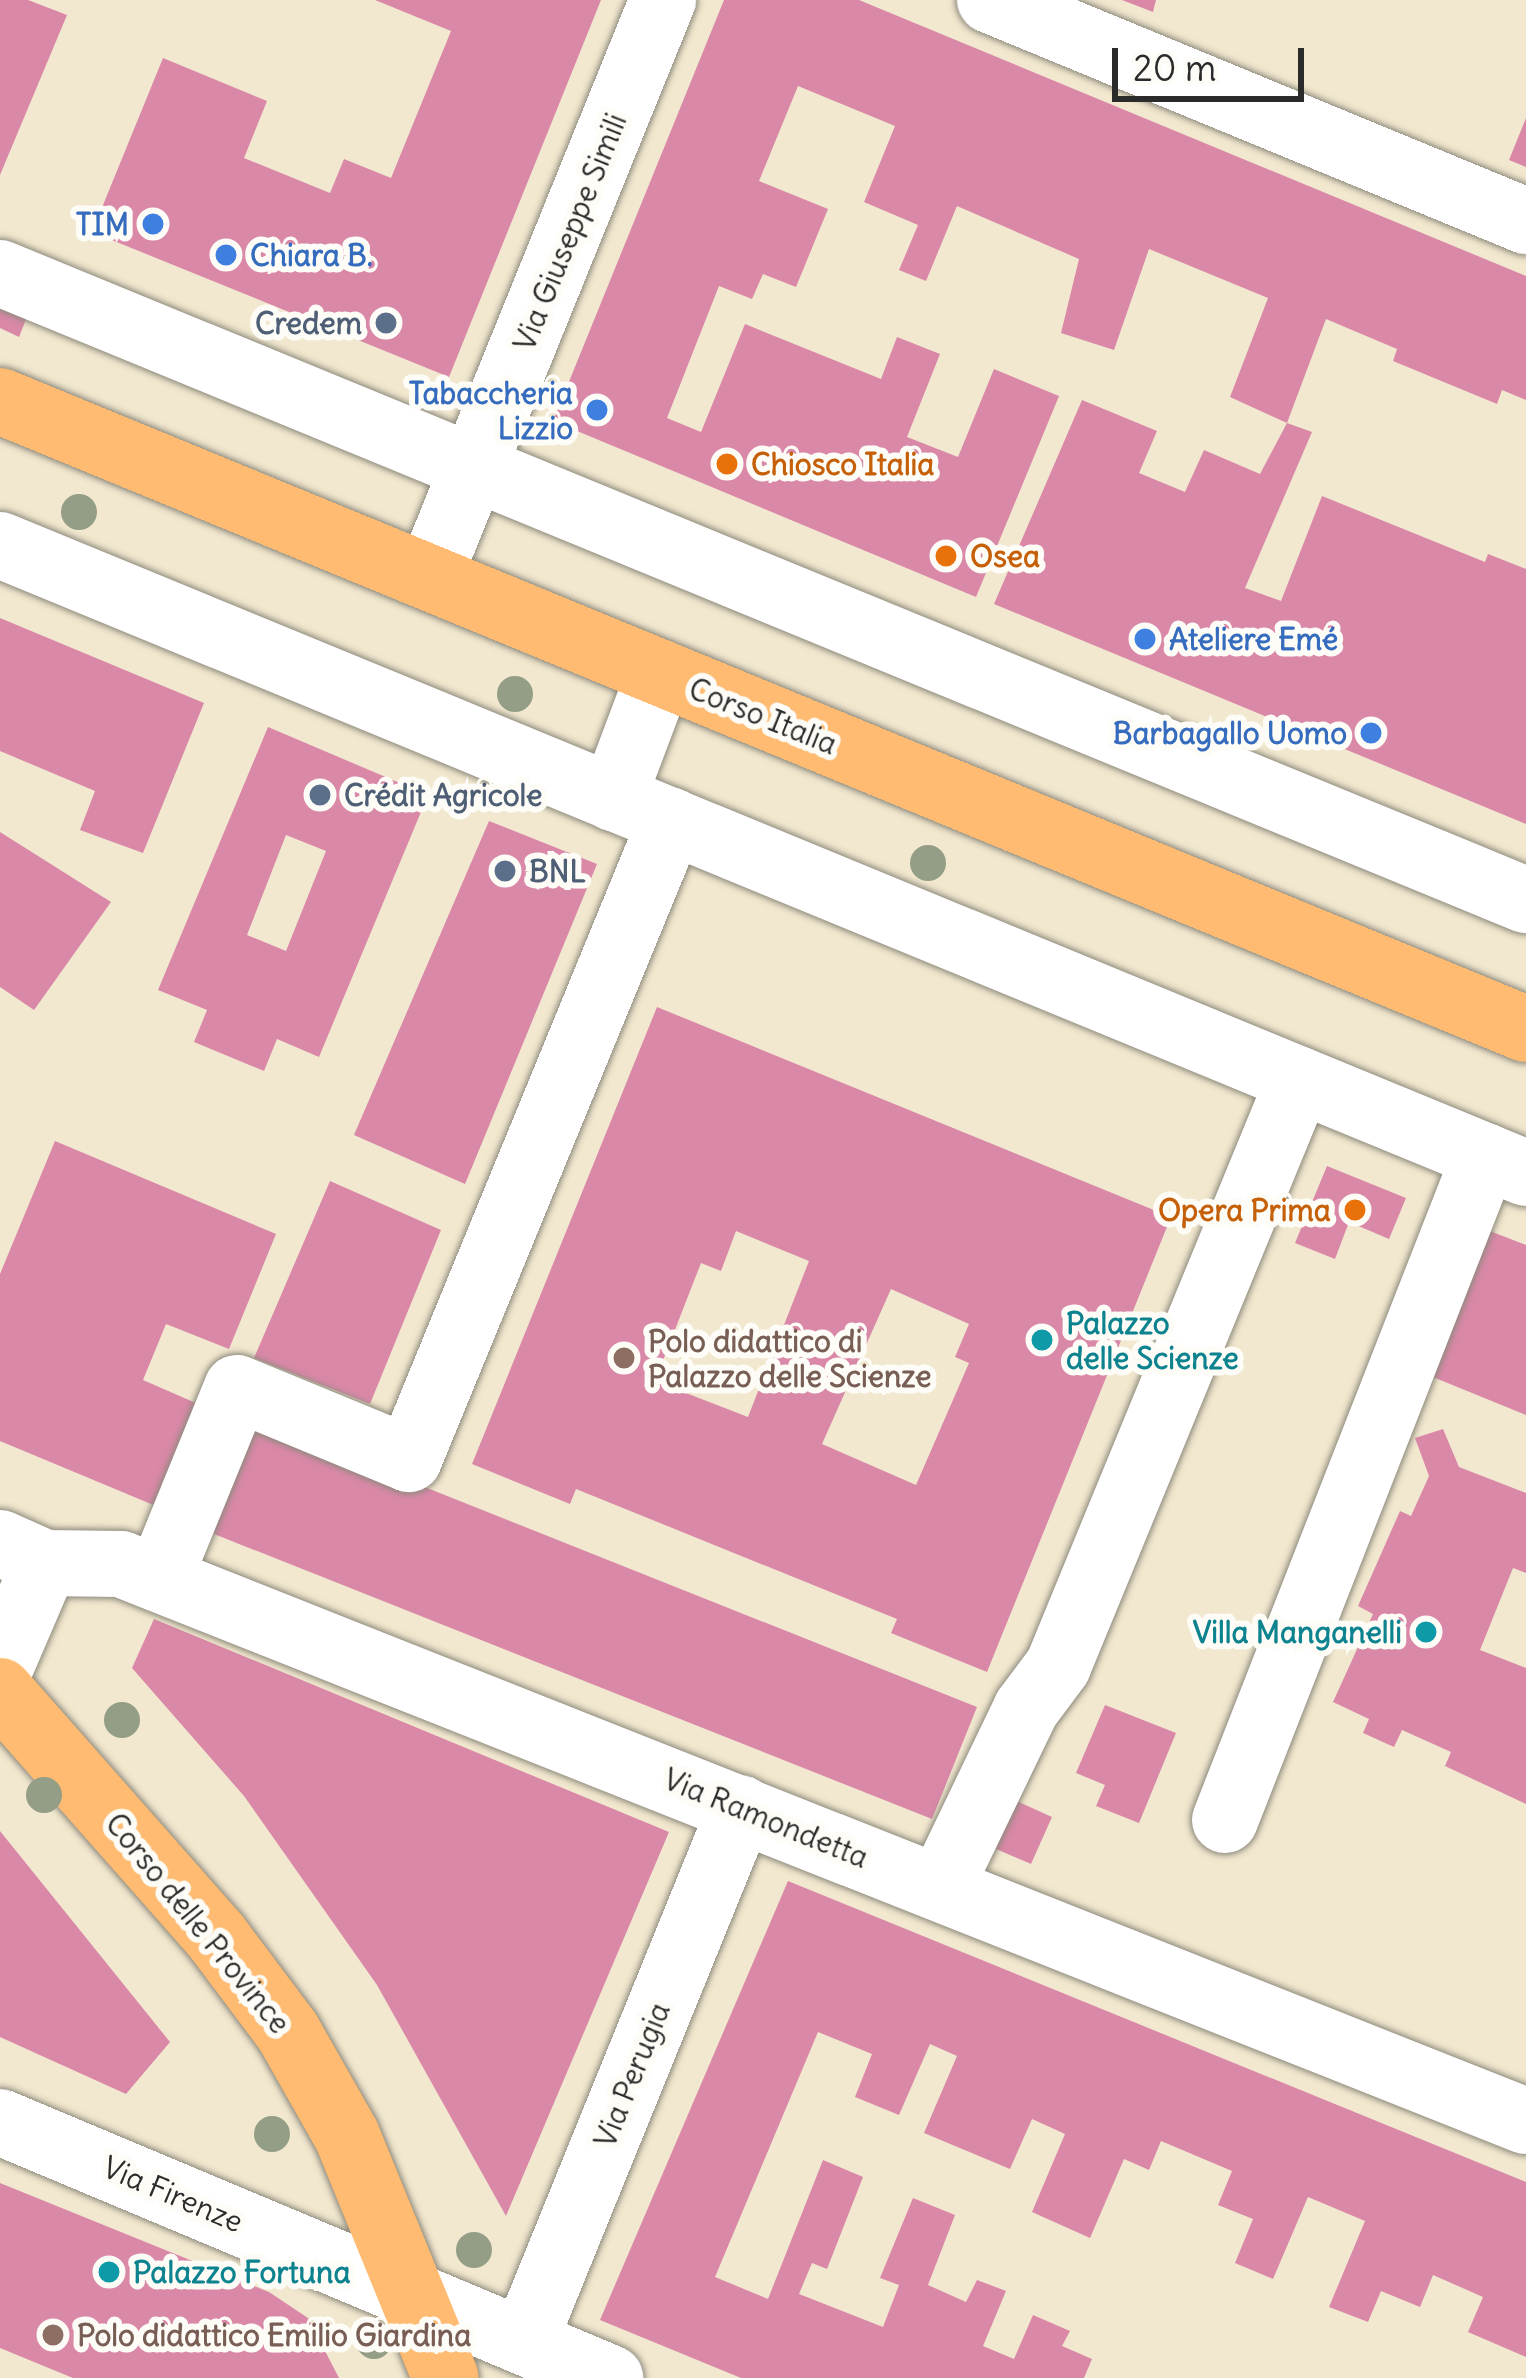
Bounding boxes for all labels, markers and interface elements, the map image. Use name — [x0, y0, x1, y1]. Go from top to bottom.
scale bar — [1118, 24, 1310, 98]
text: 20 m — [1133, 46, 1217, 91]
street label: Via Giuseppe Simili — [506, 108, 634, 356]
place label: TIM — [76, 206, 129, 242]
marker: TIM — [140, 211, 166, 237]
place label: Chiara B. — [250, 237, 373, 273]
marker: Chiara B. — [213, 242, 239, 268]
place label: Credem — [255, 305, 362, 341]
marker: Credem — [373, 310, 399, 336]
place label: Tabaccheria Lizzio — [409, 375, 573, 446]
marker: Tabaccheria Lizzio — [584, 397, 610, 423]
place label: Chiosco Italia — [751, 446, 934, 482]
marker: Chiosco Italia — [714, 451, 740, 477]
place label: Osea — [970, 538, 1040, 574]
marker: Osea — [933, 543, 959, 569]
place label: Ateliere Emé — [1169, 621, 1338, 657]
marker: Ateliere Emé — [1132, 626, 1158, 652]
street label: Corso Italia — [684, 670, 842, 762]
place label: Barbagallo Uomo — [1113, 715, 1347, 751]
marker: Barbagallo Uomo — [1358, 720, 1384, 746]
place label: Crédit Agricole — [344, 777, 542, 813]
marker: Crédit Agricole — [307, 782, 333, 808]
place label: BNL — [529, 853, 586, 889]
marker: BNL — [492, 858, 518, 884]
place label: Opera Prima — [1158, 1192, 1331, 1228]
marker: Opera Prima — [1342, 1197, 1368, 1223]
place label: Palazzo delle Scienze — [1066, 1305, 1239, 1376]
place label: Polo didattico di Palazzo delle Scienze — [648, 1323, 931, 1394]
marker: Palazzo delle Scienze — [1029, 1327, 1055, 1353]
marker: Polo didattico di Palazzo delle Scienze — [611, 1345, 637, 1371]
place label: Villa Manganelli — [1193, 1614, 1402, 1650]
marker: Villa Manganelli — [1413, 1619, 1439, 1645]
street label: Via Ramondetta — [658, 1761, 874, 1875]
street label: Corso delle Province — [98, 1806, 298, 2040]
street label: Via Perugia — [587, 1997, 677, 2153]
street label: Via Firenze — [98, 2148, 248, 2240]
place label: Palazzo Fortuna — [133, 2254, 351, 2290]
marker: Palazzo Fortuna — [96, 2259, 122, 2285]
place label: Polo didattico Emilio Giardina — [77, 2317, 471, 2353]
marker: Polo didattico Emilio Giardina — [40, 2322, 66, 2348]

